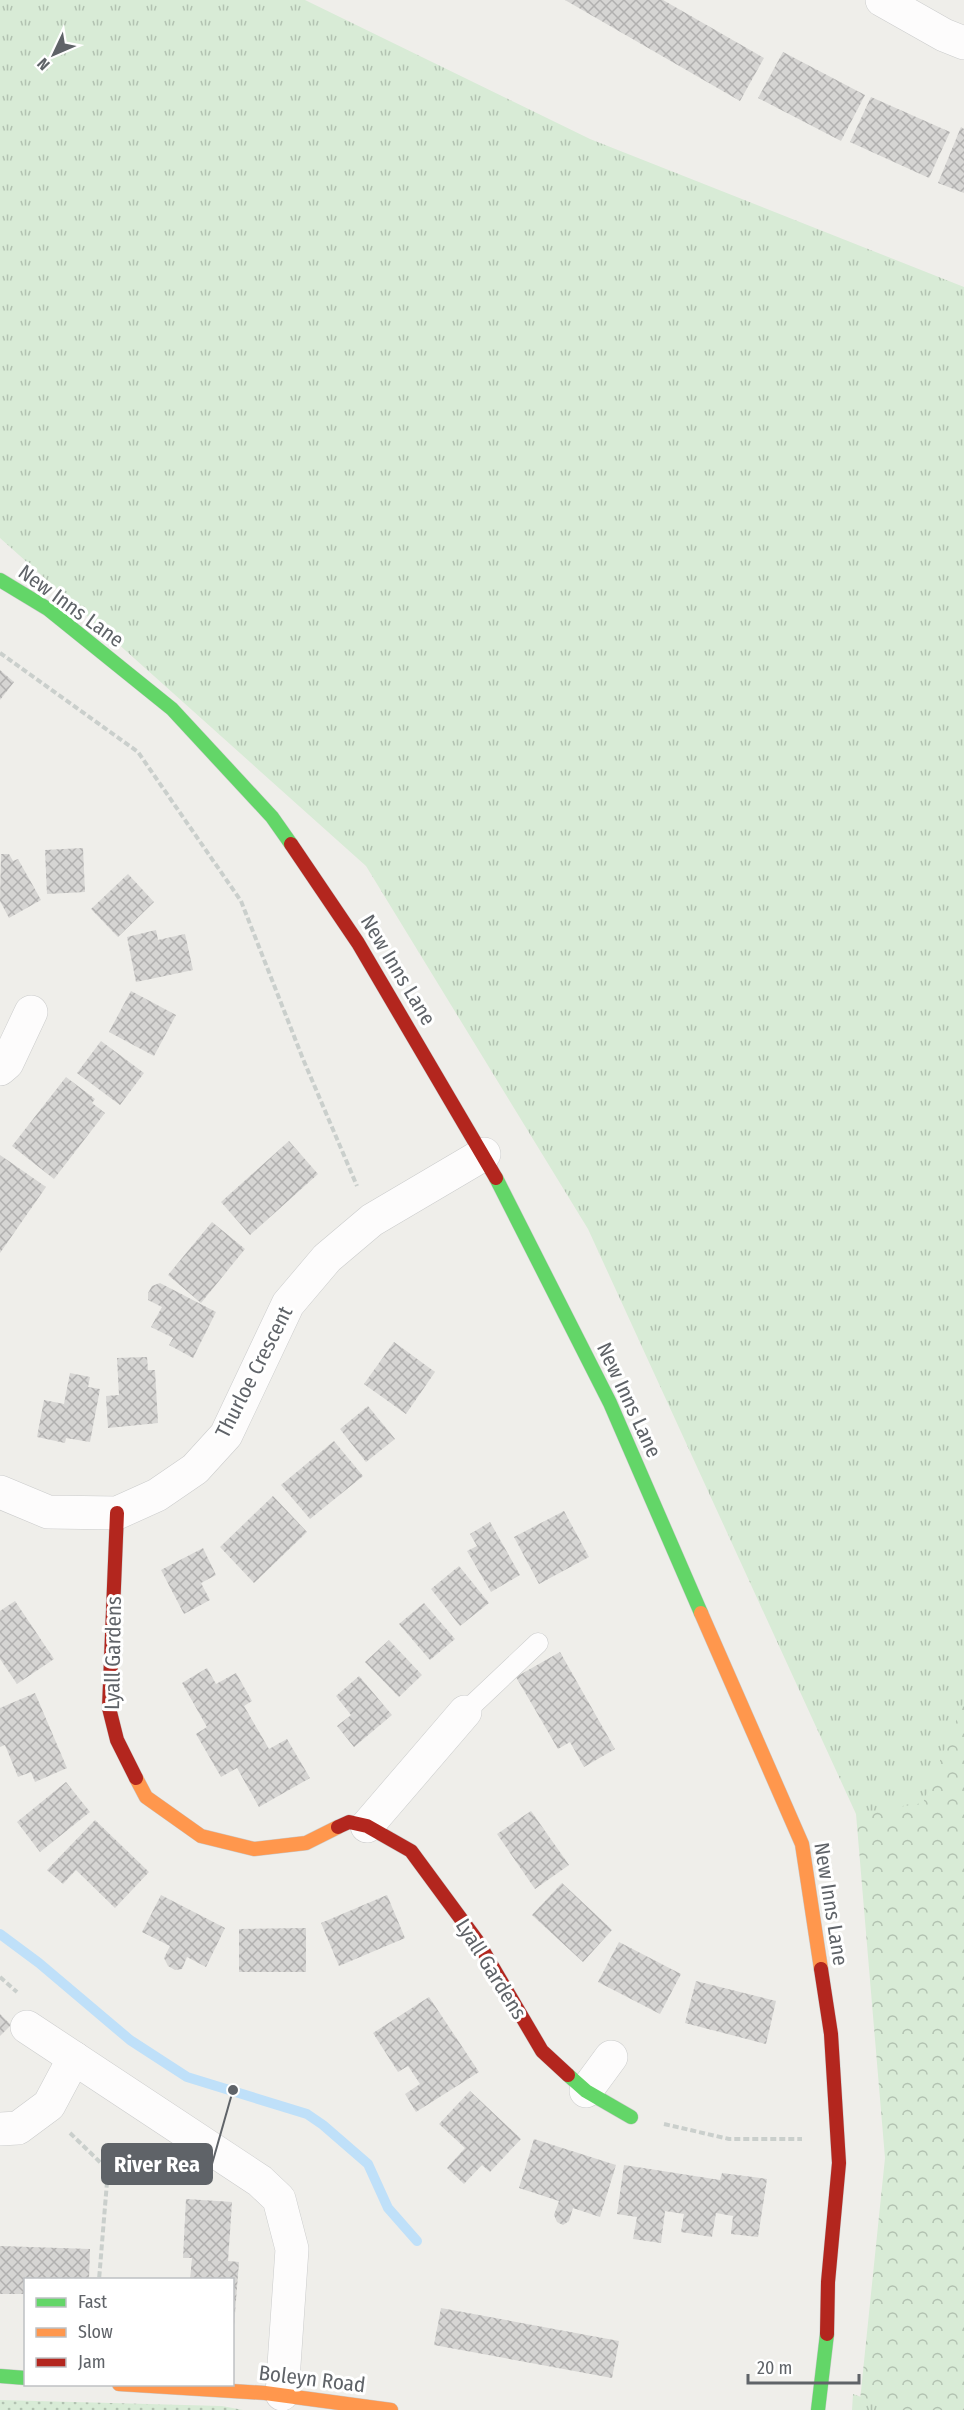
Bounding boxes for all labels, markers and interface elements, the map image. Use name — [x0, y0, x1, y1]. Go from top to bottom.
north arrow — [24, 24, 84, 84]
text: N — [33, 54, 54, 74]
street label: New Inns Lane — [13, 559, 129, 653]
street label: New Inns Lane — [355, 910, 441, 1030]
street label: Thurloe Crescent — [210, 1302, 298, 1442]
street label: New Inns Lane — [591, 1338, 667, 1462]
street label: Lyall Gardens — [99, 1596, 127, 1710]
street label: New Inns Lane — [808, 1841, 854, 1967]
street label: Lyall Gardens — [450, 1914, 532, 2024]
callout: River Rea — [102, 2144, 212, 2184]
text: River Rea — [114, 2151, 200, 2178]
legend — [24, 2278, 234, 2386]
text: Fast — [78, 2291, 107, 2313]
text: Slow — [78, 2321, 113, 2343]
scale bar — [748, 2347, 859, 2385]
text: Jam — [78, 2351, 106, 2373]
text: 20 m — [757, 2357, 792, 2379]
street label: Boleyn Road — [257, 2360, 367, 2398]

